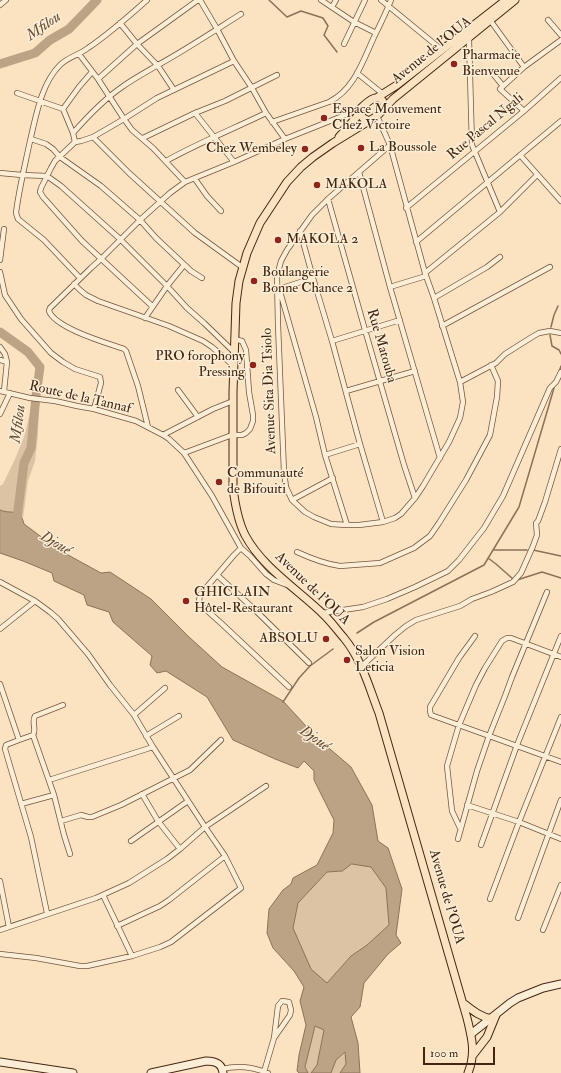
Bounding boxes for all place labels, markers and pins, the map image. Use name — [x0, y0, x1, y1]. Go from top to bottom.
place label: Pharmacie Bienvenue — [462, 48, 520, 80]
marker: Pharmacie Bienvenue — [449, 59, 459, 69]
place label: Espace Mouvement Chez Victoire — [332, 102, 442, 134]
marker: Espace Mouvement Chez Victoire — [319, 113, 329, 123]
place label: La Boussole — [369, 140, 437, 156]
place label: Chez Wembeley — [206, 141, 297, 157]
marker: La Boussole — [356, 143, 366, 153]
marker: Chez Wembeley — [300, 144, 310, 154]
place label: MAKOLA — [325, 177, 387, 193]
marker: MAKOLA — [312, 180, 322, 190]
place label: MAKOLA 2 — [286, 232, 358, 248]
marker: MAKOLA 2 — [273, 235, 283, 245]
place label: Boulangerie Bonne Chance 2 — [262, 265, 353, 298]
marker: Boulangerie Bonne Chance 2 — [249, 276, 259, 286]
place label: PRO forophony Pressing — [155, 349, 245, 382]
marker: PRO forophony Pressing — [248, 360, 258, 370]
place label: Communauté de Bifouiti — [227, 466, 303, 498]
marker: Communauté de Bifouiti — [214, 477, 224, 487]
place label: GHICLAIN Hôtel-Restaurant — [194, 585, 293, 618]
marker: GHICLAIN Hôtel-Restaurant — [181, 596, 191, 606]
place label: ABSOLU — [259, 631, 318, 647]
marker: ABSOLU — [321, 634, 331, 644]
place label: Salon Vision Leticia — [355, 644, 425, 676]
marker: Salon Vision Leticia — [342, 655, 352, 665]

